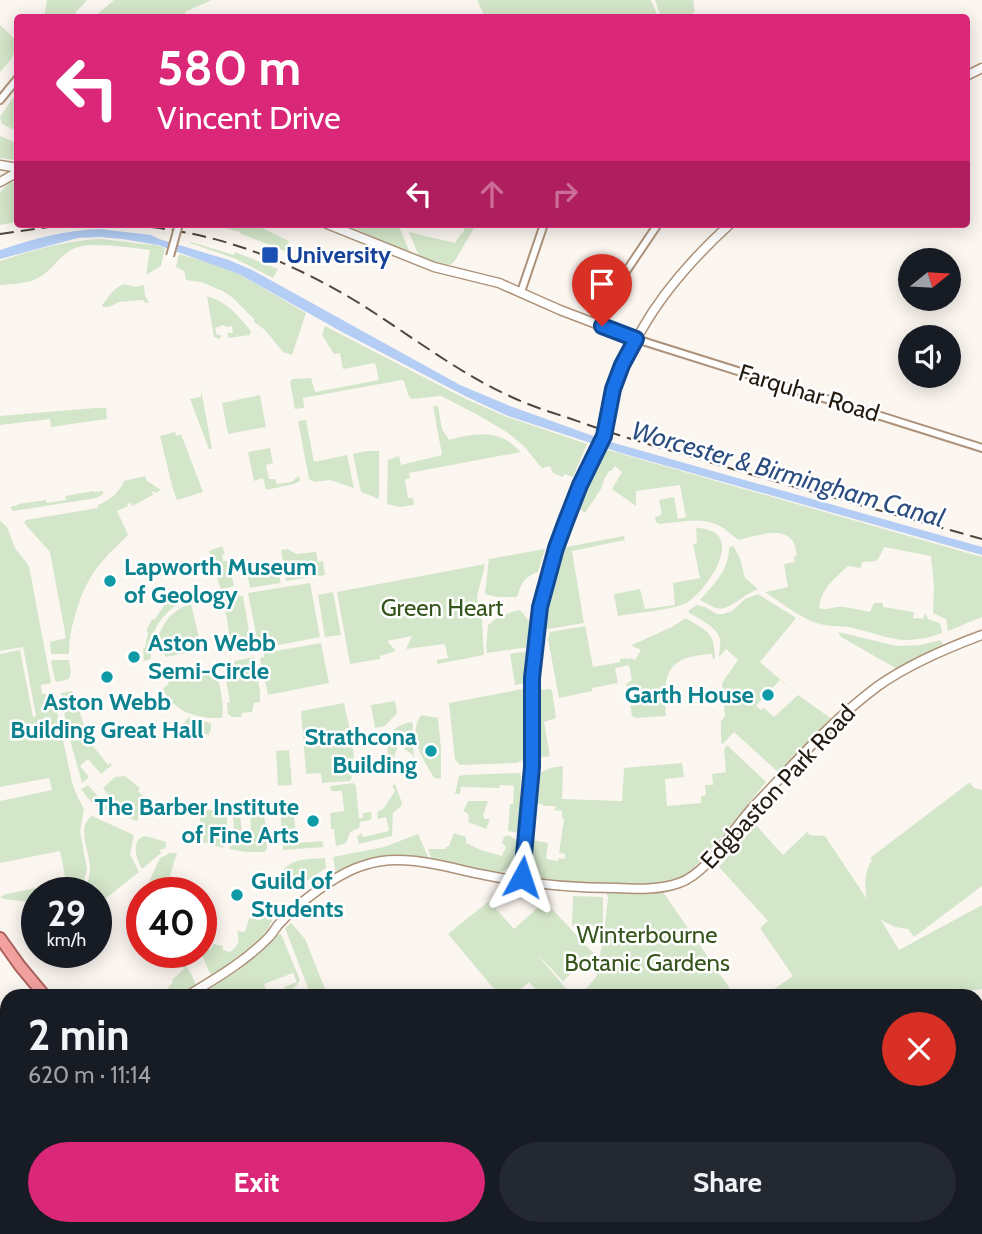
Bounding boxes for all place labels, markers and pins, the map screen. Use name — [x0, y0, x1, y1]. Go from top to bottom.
place label: University — [286, 240, 391, 269]
marker: University — [260, 245, 280, 265]
pin — [572, 254, 632, 326]
place label: Lapworth Museum of Geology — [124, 552, 317, 609]
marker: Lapworth Museum of Geology — [102, 573, 118, 589]
place label: Aston Webb Semi-Circle — [148, 628, 276, 685]
marker: Aston Webb Semi-Circle — [126, 649, 142, 665]
marker: Aston Webb Building Great Hall — [99, 669, 115, 685]
place label: Garth House — [625, 680, 754, 709]
place label: Aston Webb Building Great Hall — [10, 687, 204, 744]
marker: Garth House — [760, 687, 776, 703]
place label: Strathcona Building — [304, 722, 417, 779]
marker: Strathcona Building — [423, 743, 439, 759]
place label: The Barber Institute of Fine Arts — [94, 792, 299, 849]
marker: The Barber Institute of Fine Arts — [305, 813, 321, 829]
place label: Guild of Students — [251, 866, 344, 923]
marker: Guild of Students — [229, 887, 245, 903]

